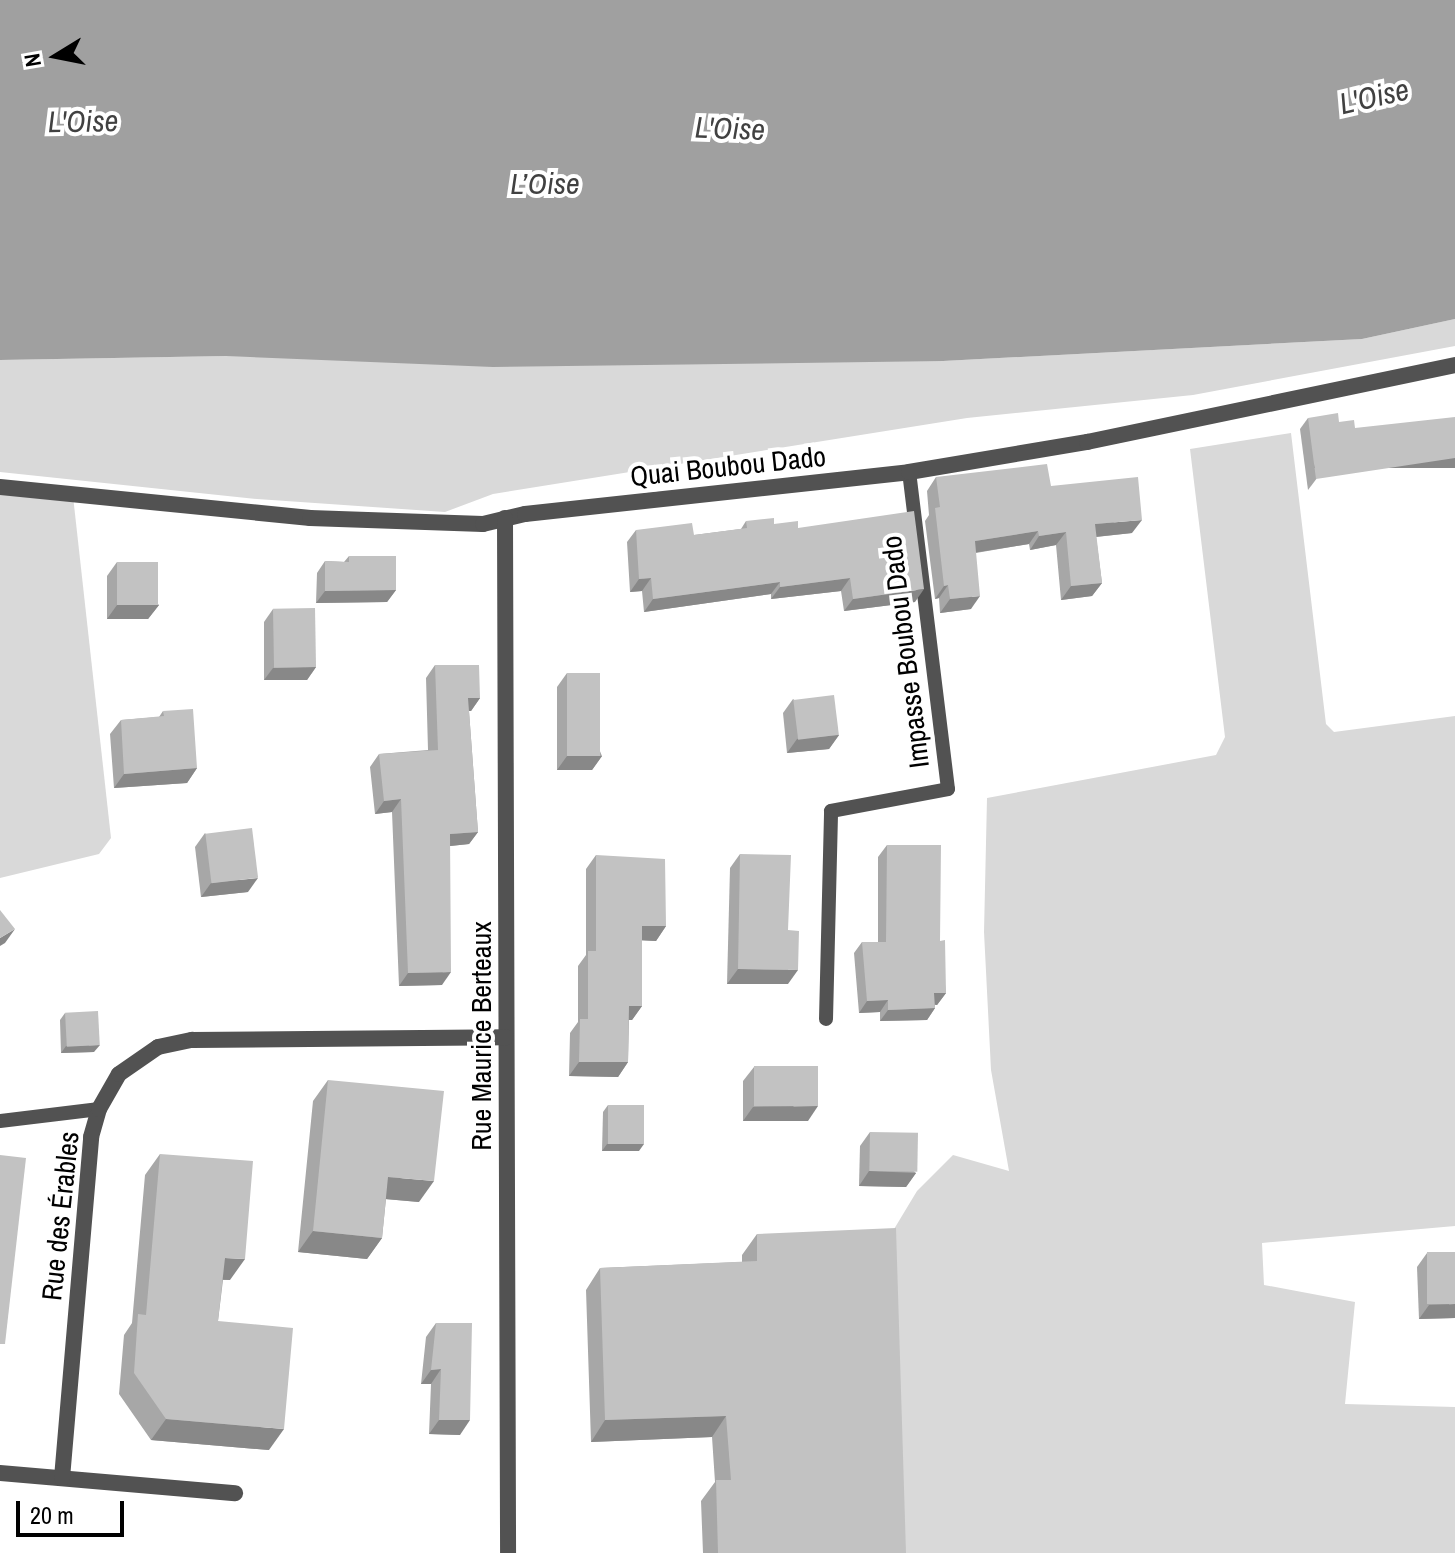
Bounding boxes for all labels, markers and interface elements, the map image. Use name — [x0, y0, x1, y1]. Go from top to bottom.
north arrow — [16, 16, 96, 96]
text: N — [16, 51, 48, 69]
water label: L'Oise — [1336, 71, 1412, 121]
water label: L'Oise — [48, 102, 118, 140]
water label: L'Oise — [694, 109, 766, 147]
water label: L’Oise — [510, 165, 580, 201]
street label: Quai Boubou Dado — [628, 439, 828, 493]
street label: Impasse Boubou Dado — [874, 534, 936, 770]
street label: Rue Maurice Berteaux — [464, 921, 498, 1151]
street label: Rue des Érables — [34, 1130, 86, 1302]
scale bar — [20, 1485, 128, 1535]
text: 20 m — [30, 1499, 74, 1531]

